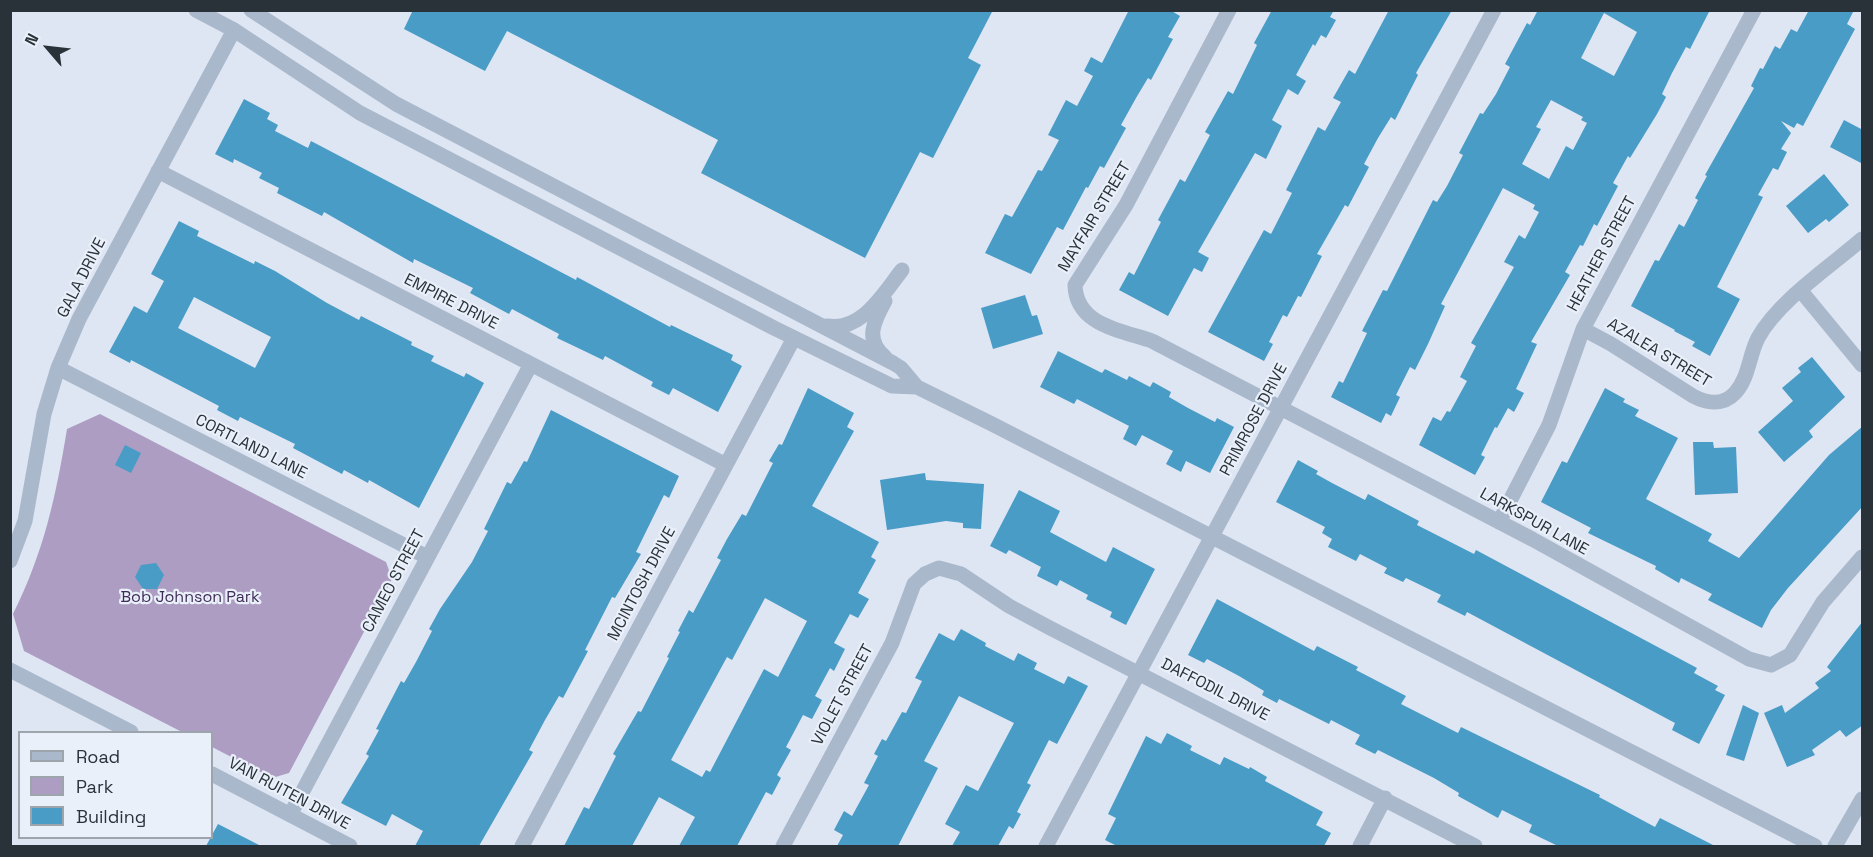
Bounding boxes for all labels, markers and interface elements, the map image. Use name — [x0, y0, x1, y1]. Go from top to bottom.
north arrow — [18, 18, 78, 78]
text: N — [20, 30, 43, 49]
street label: MAYFAIR STREET — [1055, 159, 1135, 275]
street label: HEATHER STREET — [1564, 193, 1640, 315]
street label: GALA DRIVE — [54, 235, 110, 321]
street label: EMPIRE DRIVE — [401, 270, 501, 334]
street label: AZALEA STREET — [1604, 314, 1714, 392]
street label: PRIMROSE DRIVE — [1216, 360, 1292, 480]
street label: CORTLAND LANE — [192, 411, 310, 483]
street label: LARKSPUR LANE — [1476, 484, 1592, 560]
street label: MCINTOSH DRIVE — [604, 524, 680, 644]
street label: CAMEO STREET — [359, 526, 429, 636]
park label: Bob Johnson Park — [121, 588, 259, 608]
street label: VIOLET STREET — [808, 641, 878, 749]
street label: DAFFODIL DRIVE — [1158, 654, 1272, 726]
legend — [18, 731, 213, 839]
text: Road — [76, 745, 120, 768]
street label: VAN RUITEN DRIVE — [225, 754, 353, 834]
text: Park — [76, 775, 113, 798]
text: Building — [76, 805, 146, 828]

